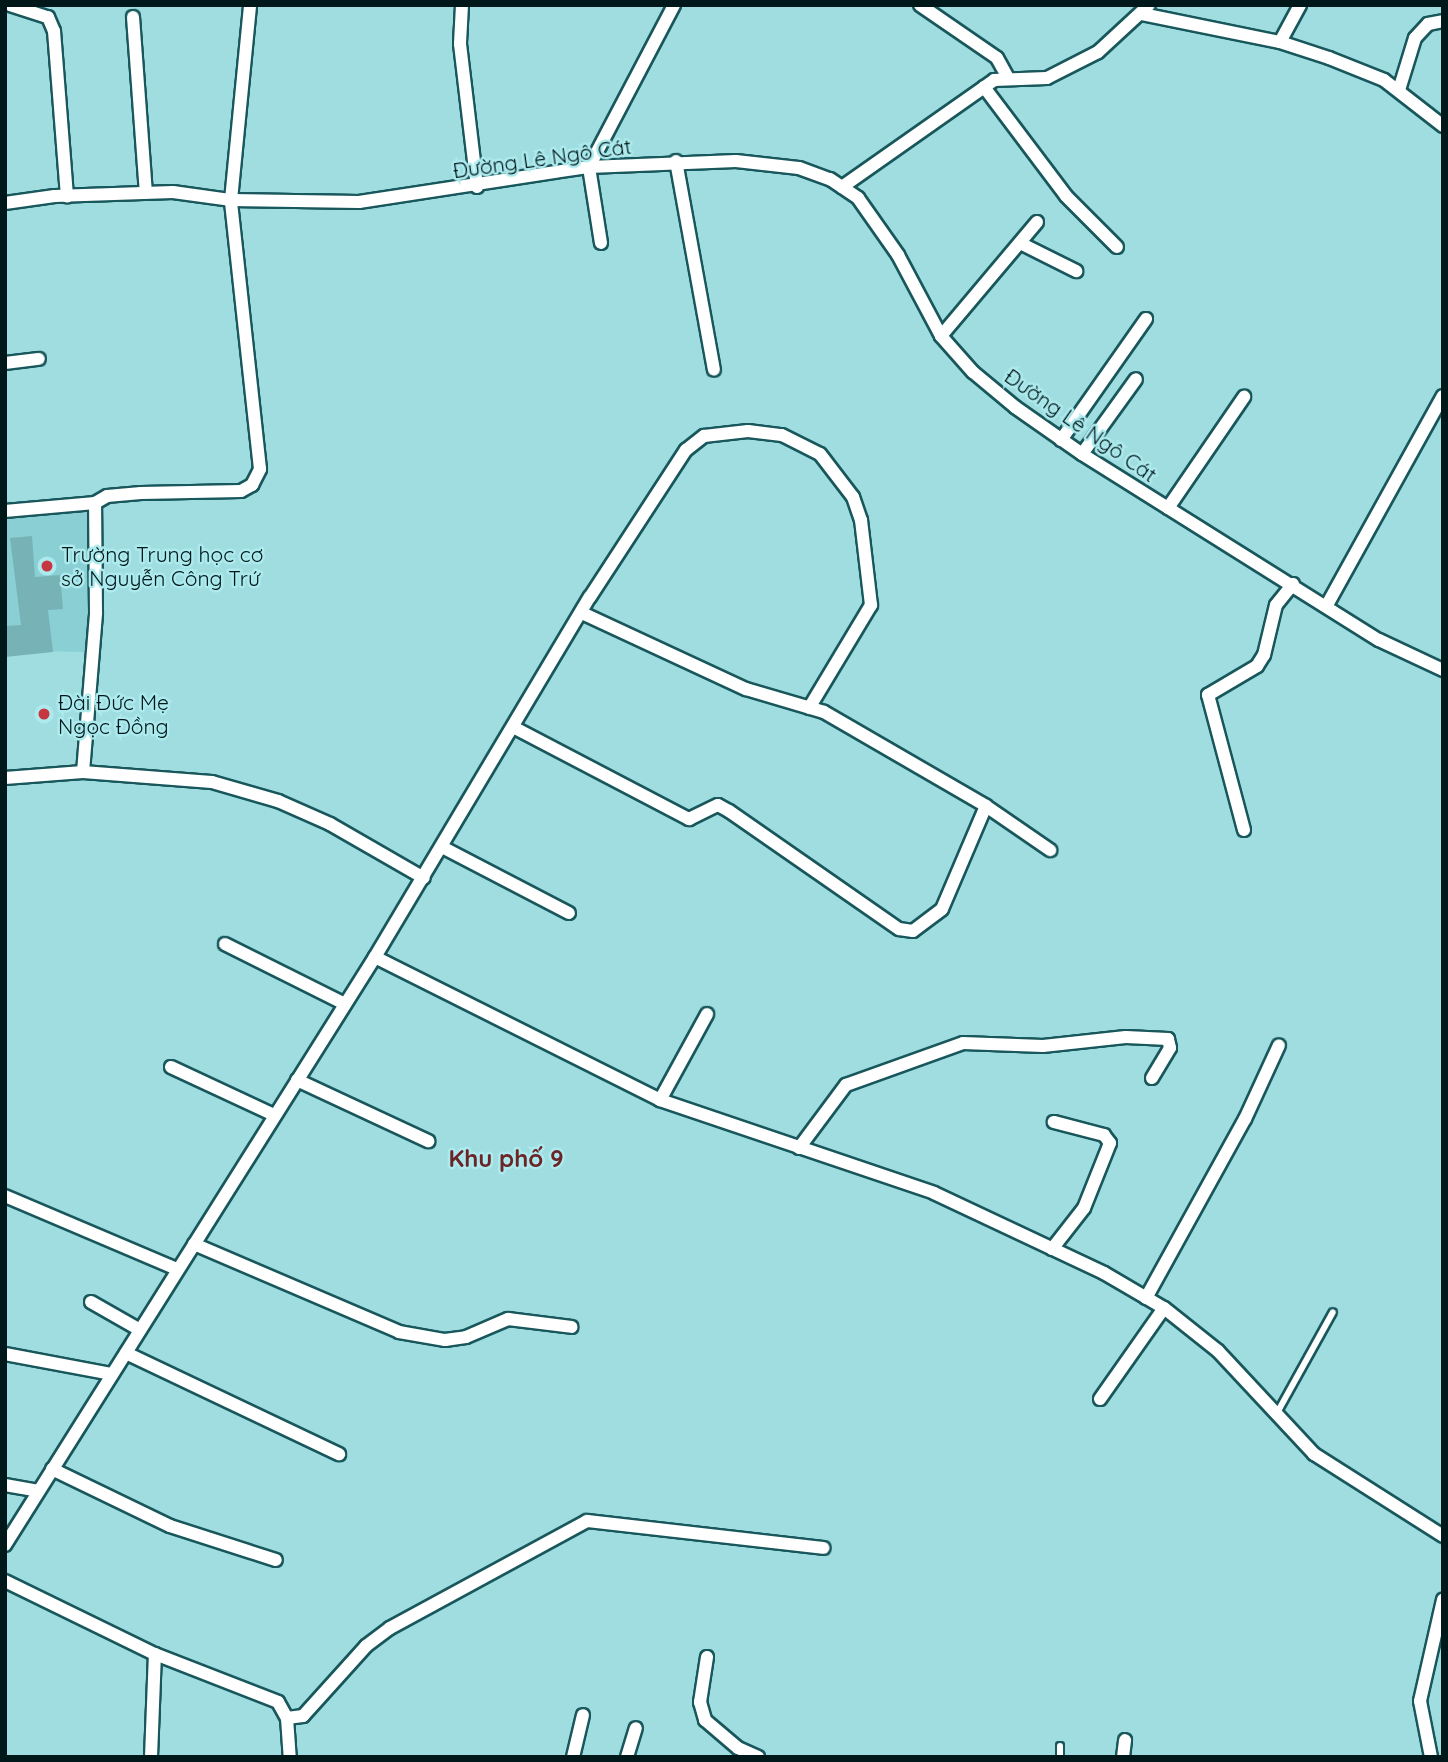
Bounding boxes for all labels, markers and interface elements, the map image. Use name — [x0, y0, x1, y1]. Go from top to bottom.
street label: Đường Lê Ngô Cát — [451, 133, 633, 183]
street label: Đường Lê Ngô Cát — [1000, 363, 1162, 487]
place label: Trường Trung học cơ sở Nguyễn Công Trứ — [61, 541, 263, 591]
marker: Trường Trung học cơ sở Nguyễn Công Trứ — [39, 558, 55, 574]
place label: Đài Đức Mẹ Ngọc Đồng — [58, 689, 169, 739]
marker: Đài Đức Mẹ Ngọc Đồng — [36, 706, 52, 722]
district label: Khu phố 9 — [448, 1145, 564, 1173]

